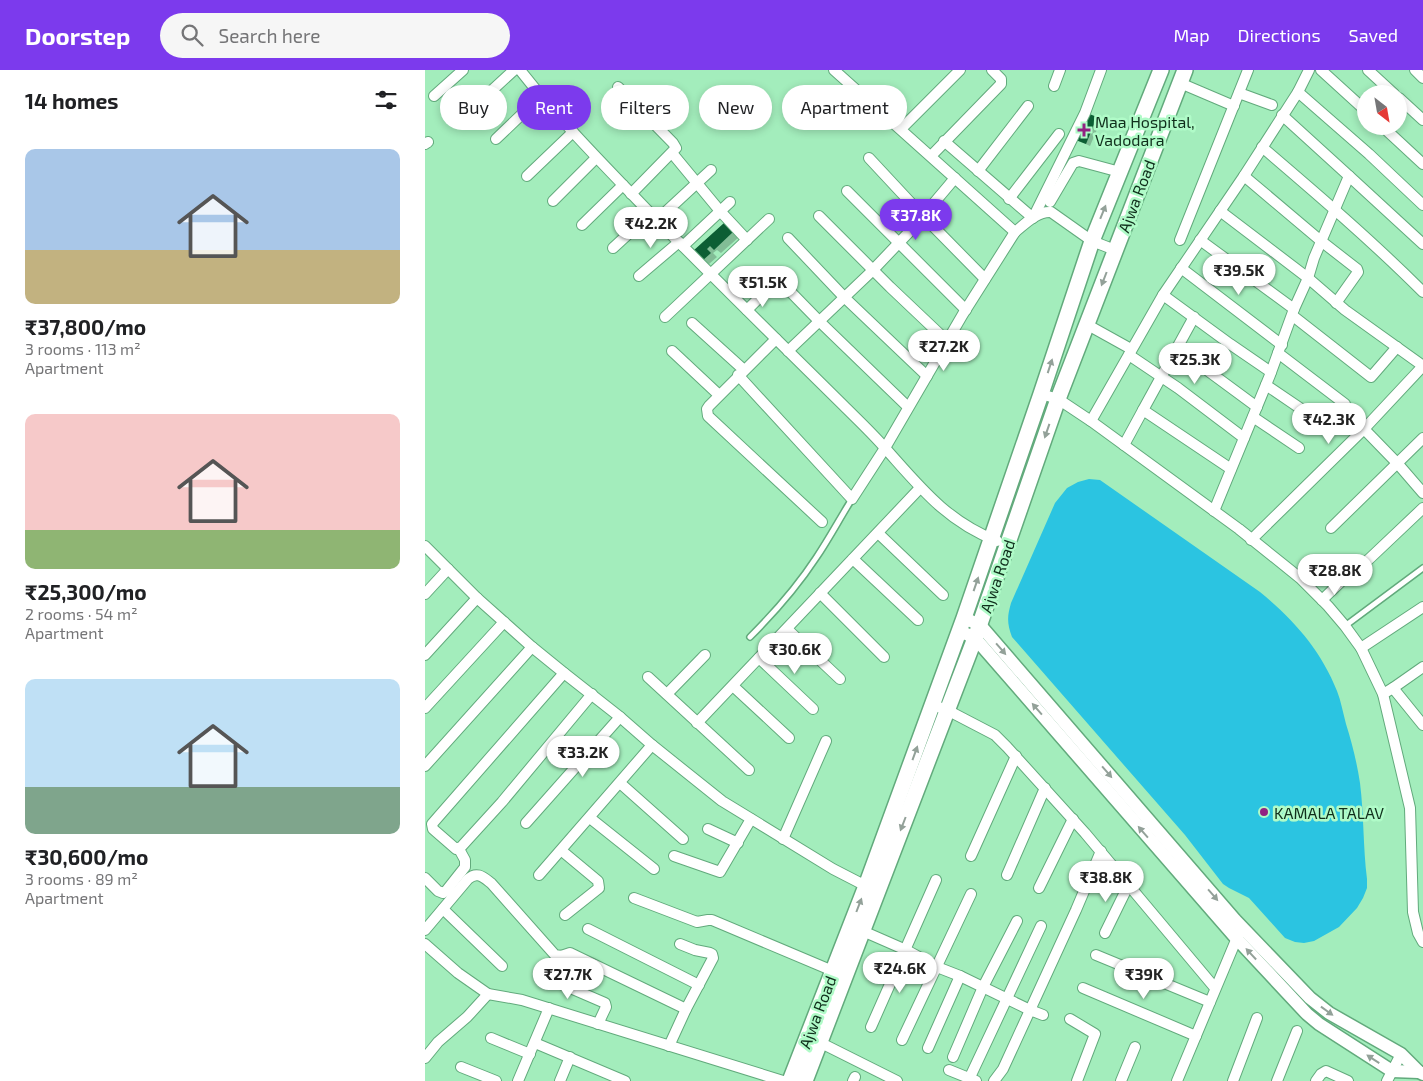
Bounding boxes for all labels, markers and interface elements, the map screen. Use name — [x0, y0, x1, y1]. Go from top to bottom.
search box — [160, 13, 510, 58]
text: Doorstep — [25, 21, 130, 50]
icon: search — [178, 21, 206, 49]
text: Search here — [218, 24, 321, 47]
text: Map — [1173, 24, 1210, 46]
text: Directions — [1238, 24, 1321, 46]
text: Saved — [1349, 24, 1398, 46]
chip: Buy — [440, 85, 507, 130]
chip: Rent — [517, 85, 591, 130]
chip: Filters — [601, 85, 689, 130]
chip: New — [699, 85, 772, 130]
chip: Apartment — [782, 85, 907, 130]
north arrow — [1357, 85, 1407, 135]
map controls — [1357, 85, 1407, 135]
icon: filters — [372, 86, 400, 114]
text: 14 homes — [25, 88, 119, 113]
place label: Maa Hospital, Vadodara — [1095, 112, 1195, 149]
marker: Maa Hospital, Vadodara — [1077, 123, 1091, 137]
street label: Ajwa Road — [1113, 157, 1159, 235]
icon: home — [168, 181, 258, 271]
pin: ₹37.8K — [875, 198, 957, 241]
text: ₹37.8K — [891, 205, 941, 224]
one-way arrow — [1100, 205, 1108, 220]
pin: ₹42.2K — [610, 206, 692, 249]
text: ₹42.2K — [625, 213, 677, 232]
pin: ₹39.5K — [1198, 254, 1280, 296]
text: ₹39.5K — [1214, 260, 1264, 279]
pin: ₹51.5K — [722, 266, 804, 308]
one-way arrow — [1100, 271, 1107, 286]
text: ₹51.5K — [739, 272, 787, 291]
text: ₹37,800/mo — [25, 314, 146, 339]
pin: ₹27.2K — [903, 330, 985, 372]
text: ₹27.2K — [919, 336, 969, 355]
text: 3 rooms · 113 m² — [25, 339, 141, 358]
pin: ₹25.3K — [1154, 342, 1236, 385]
text: ₹25.3K — [1170, 349, 1220, 368]
text: Apartment — [25, 358, 104, 377]
one-way arrow — [1047, 358, 1055, 373]
pin: ₹42.3K — [1288, 402, 1370, 445]
text: ₹42.3K — [1303, 409, 1355, 428]
one-way arrow — [1043, 423, 1050, 438]
icon: home — [168, 446, 258, 536]
street label: Ajwa Road — [976, 537, 1019, 615]
pin: ₹28.8K — [1294, 554, 1376, 596]
text: ₹28.8K — [1309, 560, 1361, 579]
one-way arrow — [973, 576, 980, 591]
text: ₹25,300/mo — [25, 579, 147, 604]
text: 2 rooms · 54 m² — [25, 604, 138, 623]
text: Apartment — [25, 623, 104, 642]
pin: ₹30.6K — [754, 632, 836, 675]
text: ₹30.6K — [769, 639, 821, 658]
one-way arrow — [995, 643, 1006, 656]
one-way arrow — [1031, 703, 1042, 716]
icon: home — [168, 711, 258, 801]
pin: ₹33.2K — [542, 736, 624, 778]
text: ₹33.2K — [558, 742, 608, 761]
one-way arrow — [911, 745, 919, 760]
one-way arrow — [1101, 766, 1112, 778]
place label: KAMALA TALAV — [1274, 803, 1384, 822]
marker: KAMALA TALAV — [1258, 806, 1270, 818]
one-way arrow — [899, 817, 906, 832]
one-way arrow — [1138, 825, 1149, 838]
text: ₹30,600/mo — [25, 844, 148, 869]
pin: ₹38.8K — [1065, 860, 1147, 903]
text: ₹38.8K — [1080, 867, 1132, 886]
text: 3 rooms · 89 m² — [25, 869, 138, 888]
text: Apartment — [25, 888, 104, 907]
one-way arrow — [1207, 889, 1218, 901]
one-way arrow — [855, 897, 863, 912]
one-way arrow — [1245, 948, 1257, 960]
pin: ₹24.6K — [859, 952, 941, 994]
pin: ₹27.7K — [527, 958, 609, 1000]
text: ₹24.6K — [874, 958, 926, 977]
pin: ₹39K — [1114, 958, 1174, 1000]
text: ₹27.7K — [544, 964, 592, 983]
text: ₹39K — [1125, 964, 1163, 983]
street label: Ajwa Road — [794, 973, 840, 1051]
one-way arrow — [1320, 1006, 1334, 1016]
one-way arrow — [1367, 1054, 1380, 1063]

